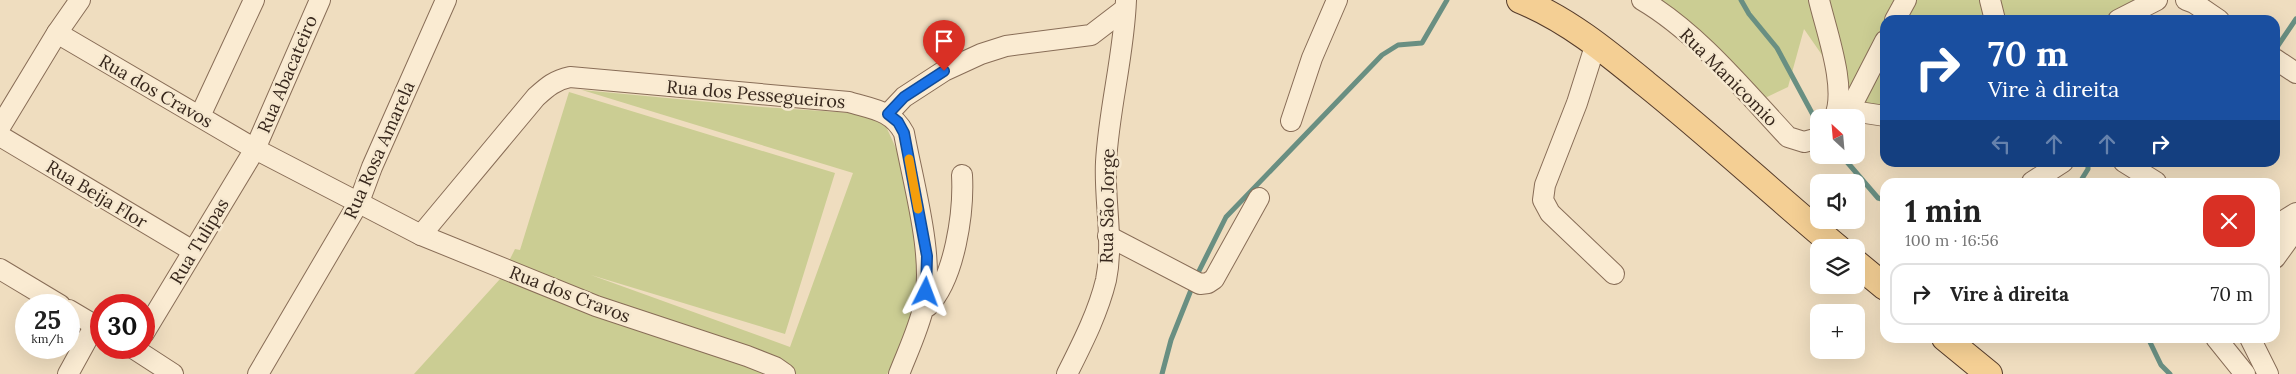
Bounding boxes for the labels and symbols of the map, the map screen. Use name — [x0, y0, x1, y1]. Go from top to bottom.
street label: Rua Abacateiro — [252, 12, 322, 136]
pin — [923, 20, 965, 71]
street label: Rua Manicomio — [1675, 23, 1783, 131]
street label: Rua dos Cravos — [95, 49, 217, 133]
street label: Rua dos Pessegueiros — [666, 75, 846, 113]
street label: Rua Rosa Amarela — [338, 78, 420, 222]
north arrow — [1810, 109, 1865, 164]
street label: Rua São Jorge — [1094, 148, 1120, 264]
street label: Rua Beija Flor — [42, 155, 152, 233]
street label: Rua Tulipas — [164, 194, 234, 288]
street label: Rua dos Cravos — [506, 260, 634, 328]
position arrow — [899, 265, 951, 317]
speed limit sign: 30 — [90, 294, 155, 359]

